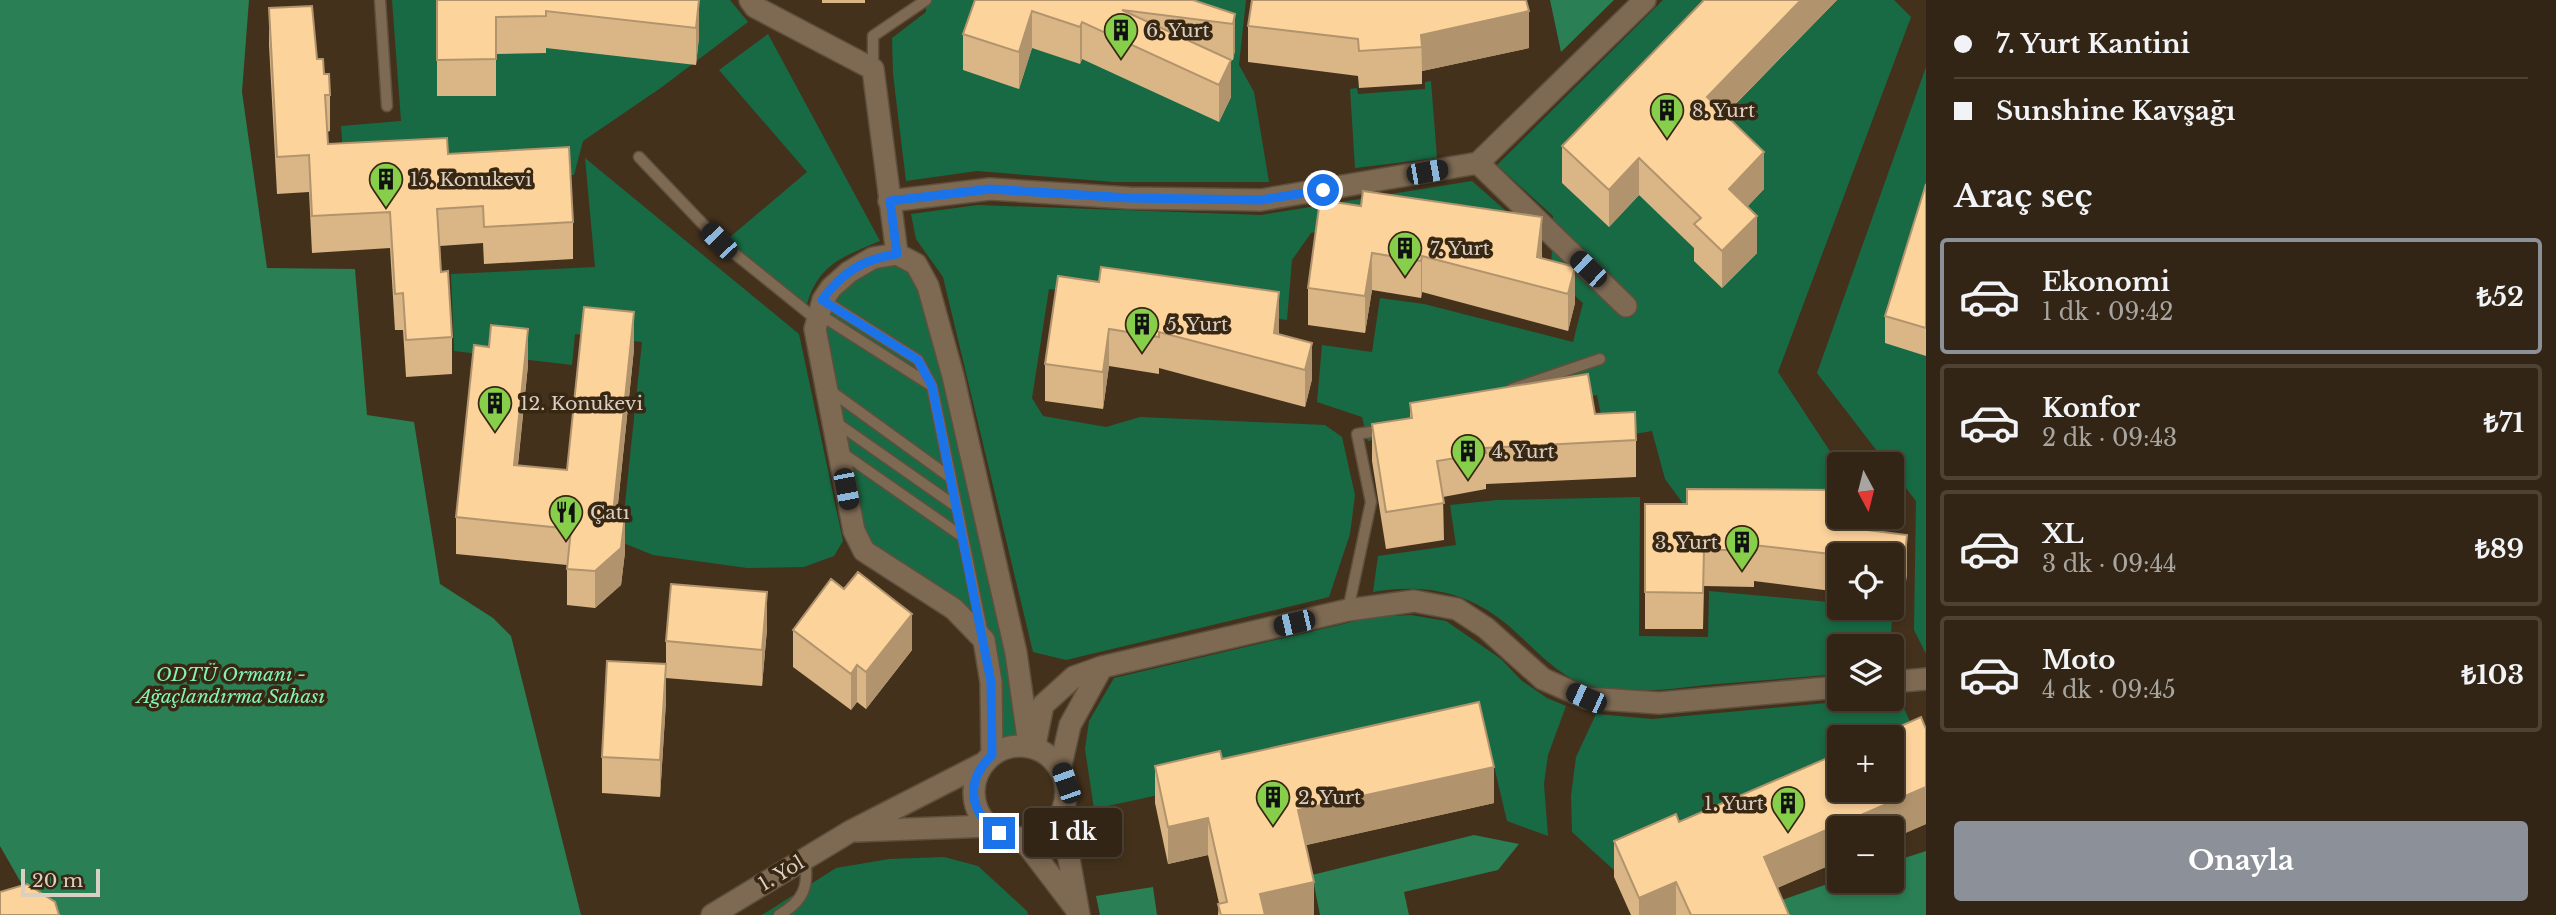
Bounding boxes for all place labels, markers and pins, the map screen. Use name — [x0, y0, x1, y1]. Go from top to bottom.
building icon: 6. Yurt — [1102, 11, 1140, 60]
place label: 6. Yurt — [1146, 19, 1211, 42]
building icon: 8. Yurt — [1648, 91, 1686, 140]
place label: 8. Yurt — [1692, 99, 1756, 122]
building icon: 15. Konukevi — [367, 160, 405, 209]
place label: 15. Konukevi — [410, 168, 532, 191]
building icon: 7. Yurt — [1386, 229, 1424, 278]
place label: 7. Yurt — [1430, 237, 1491, 260]
building icon: 5. Yurt — [1123, 305, 1161, 354]
place label: 5. Yurt — [1166, 313, 1229, 336]
building icon: 12. Konukevi — [476, 384, 514, 433]
place label: 12. Konukevi — [520, 392, 643, 415]
building icon: 4. Yurt — [1449, 432, 1487, 481]
place label: 4. Yurt — [1492, 440, 1556, 463]
restaurant icon: Çatı — [547, 493, 585, 542]
place label: Çatı — [590, 501, 630, 524]
building icon: 3. Yurt — [1723, 523, 1761, 572]
place label: 3. Yurt — [1655, 531, 1719, 554]
building icon: 2. Yurt — [1254, 778, 1292, 827]
building icon: 1. Yurt — [1769, 784, 1807, 833]
place label: 2. Yurt — [1298, 786, 1362, 809]
place label: 1. Yurt — [1704, 792, 1765, 815]

